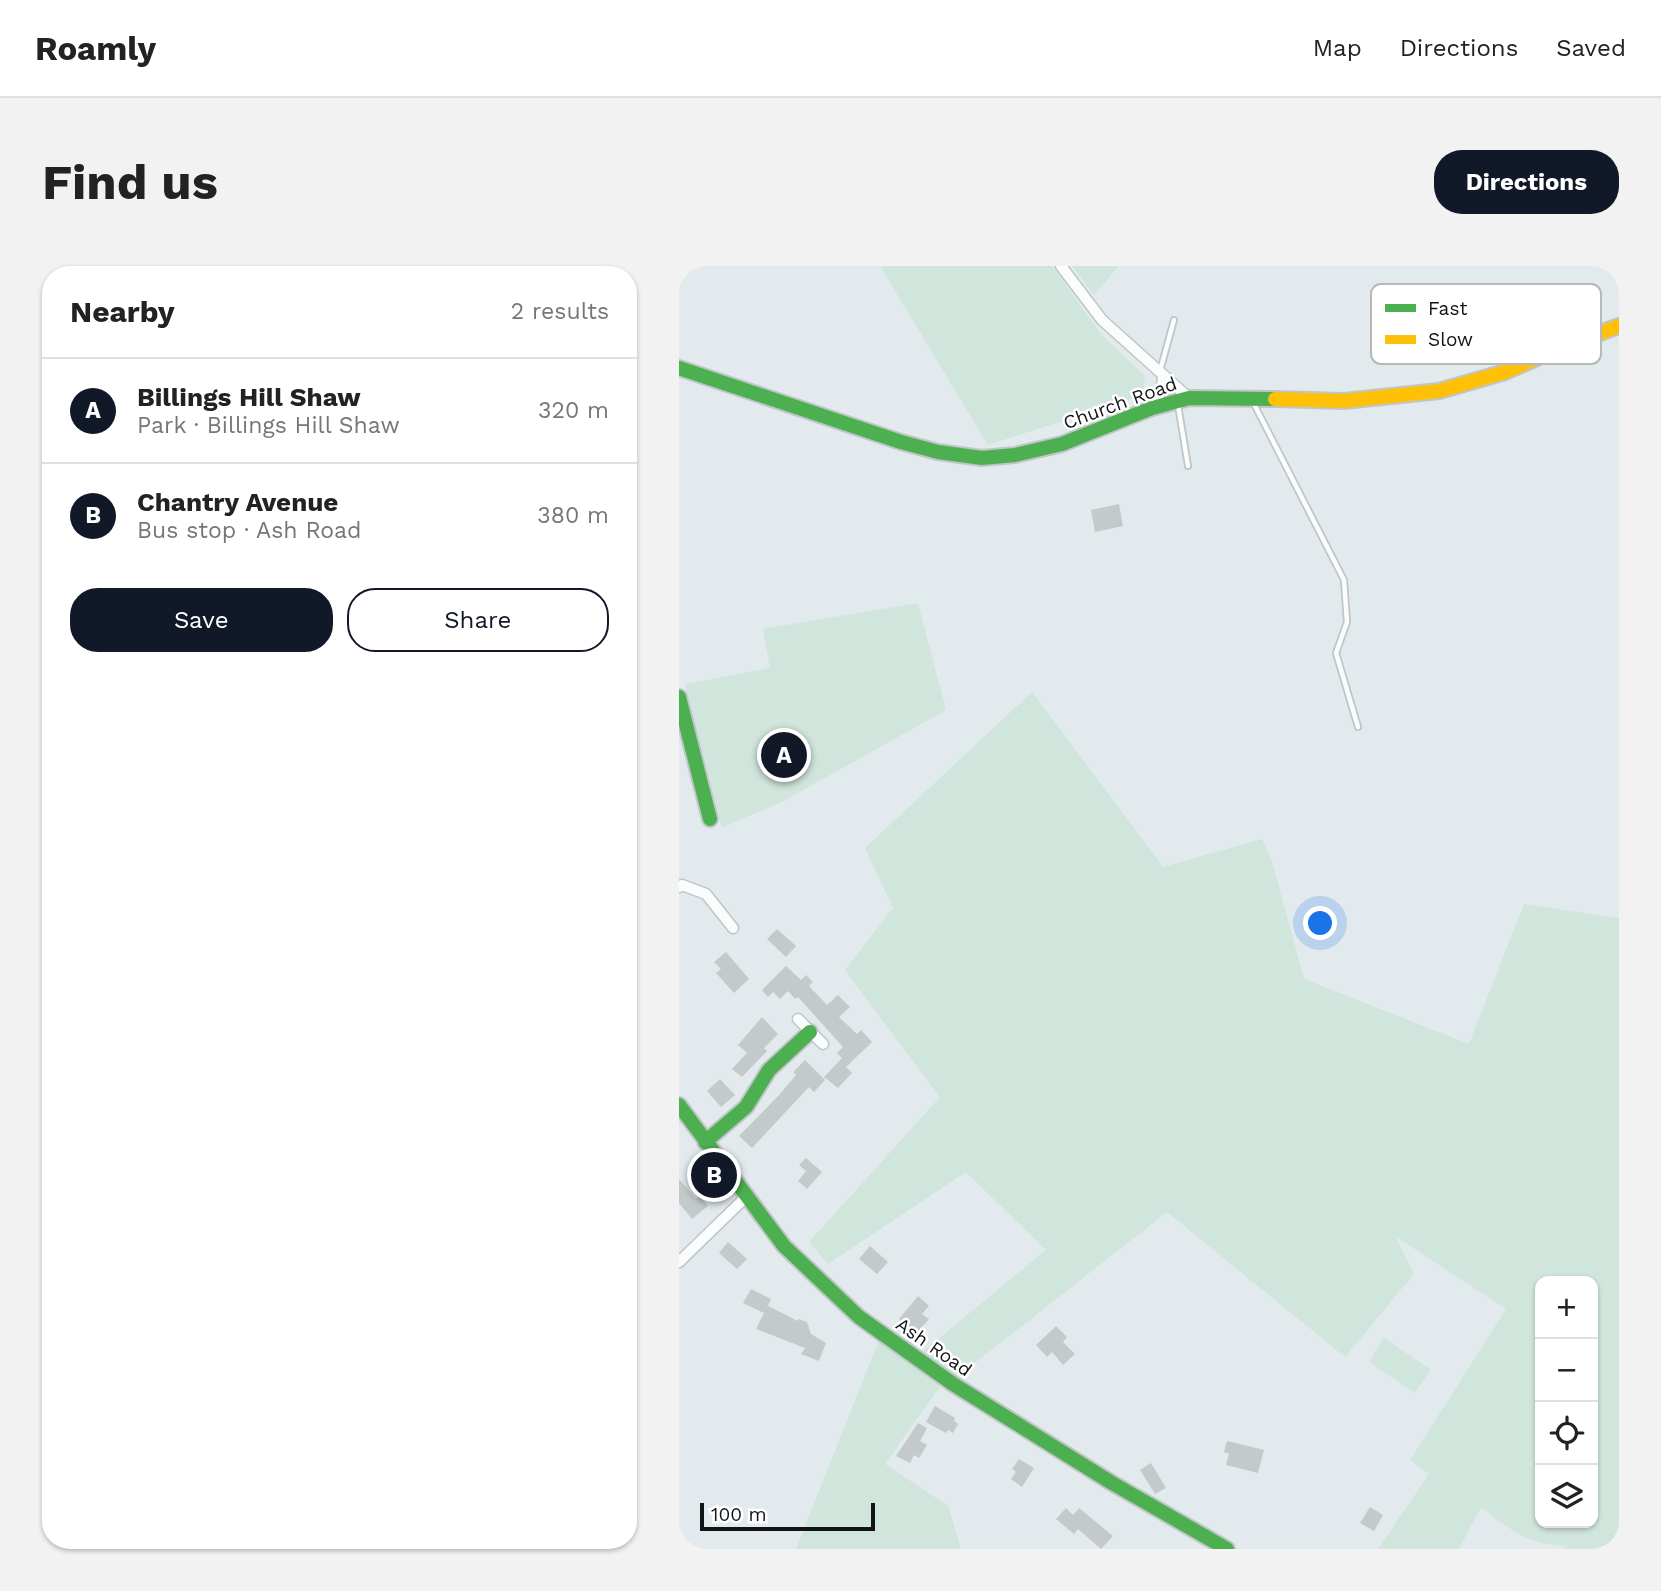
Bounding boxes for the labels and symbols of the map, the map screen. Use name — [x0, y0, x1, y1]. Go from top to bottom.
legend — [1371, 284, 1601, 364]
text: Fast — [1428, 297, 1467, 320]
text: Slow — [1428, 328, 1473, 351]
street label: Church Road — [1060, 372, 1180, 434]
pin: A — [761, 729, 807, 781]
your location — [1303, 906, 1337, 940]
pin: B — [691, 1149, 737, 1201]
street label: Ash Road — [892, 1313, 976, 1381]
scale bar — [700, 1500, 875, 1532]

